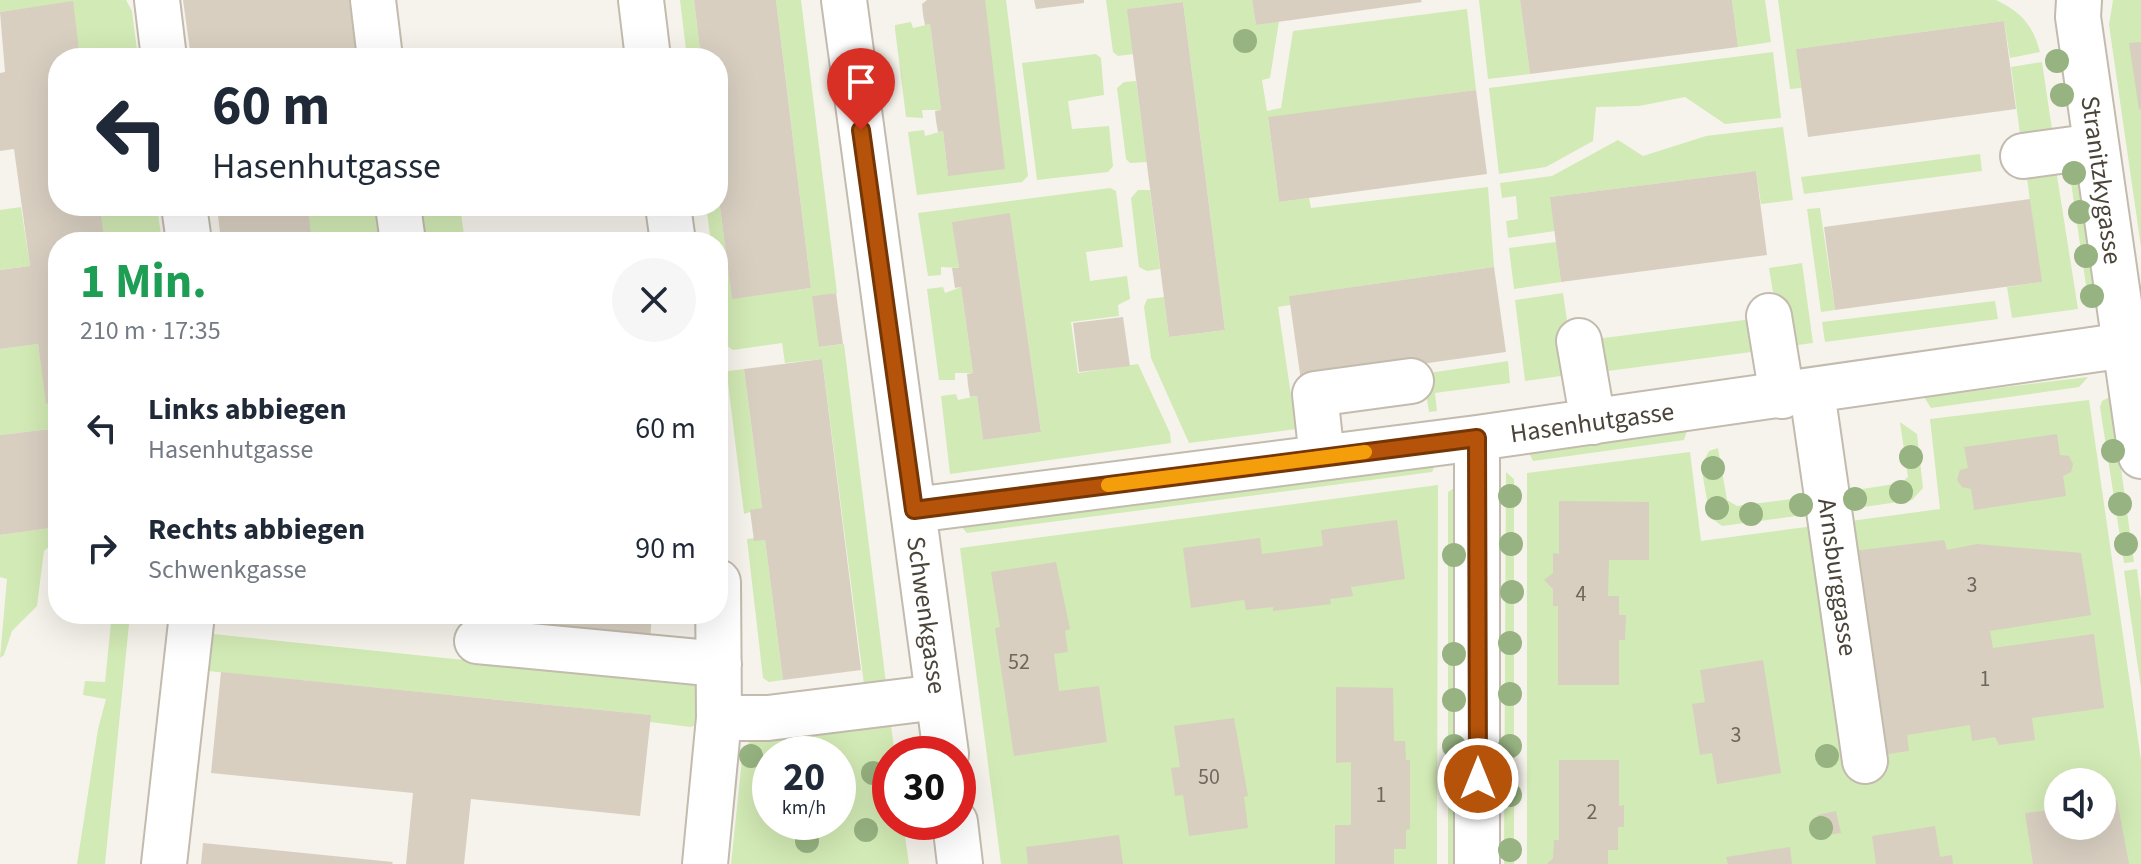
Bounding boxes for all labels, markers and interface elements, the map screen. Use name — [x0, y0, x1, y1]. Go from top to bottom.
pin — [827, 48, 895, 130]
icon: arrive — [839, 60, 883, 104]
text: 60 m — [212, 67, 330, 146]
icon: left — [80, 80, 184, 184]
street label: Stranitzkygasse — [2071, 94, 2132, 267]
text: Hasenhutgasse — [212, 141, 441, 192]
text: 1 Min. — [80, 248, 207, 316]
button: close — [612, 258, 696, 342]
text: 210 m · 17:35 — [80, 312, 221, 349]
text: Links abbiegen — [148, 388, 347, 431]
street label: Hasenhutgasse — [1508, 393, 1677, 452]
icon: left — [80, 406, 124, 450]
text: 60 m — [635, 407, 696, 450]
text: Hasenhutgasse — [148, 431, 313, 468]
street label: Arnsburggasse — [1808, 496, 1867, 658]
text: Rechts abbiegen — [148, 508, 365, 551]
icon: right — [80, 526, 124, 570]
text: 90 m — [635, 527, 696, 570]
street label: Schwenkgasse — [897, 534, 956, 696]
text: Schwenkgasse — [148, 551, 307, 588]
house number: 3 — [1967, 569, 1977, 601]
house number: 4 — [1576, 578, 1587, 610]
house number: 52 — [1008, 646, 1030, 678]
house number: 1 — [1980, 663, 1990, 695]
house number: 3 — [1731, 719, 1741, 751]
speed limit sign: 30 — [872, 736, 976, 840]
position arrow — [1436, 737, 1520, 821]
text: 20 — [783, 749, 825, 806]
house number: 50 — [1198, 761, 1220, 793]
map controls — [2044, 768, 2116, 840]
button: sound — [2044, 768, 2116, 840]
house number: 1 — [1376, 779, 1386, 811]
text: km/h — [782, 794, 826, 822]
house number: 2 — [1587, 796, 1597, 828]

